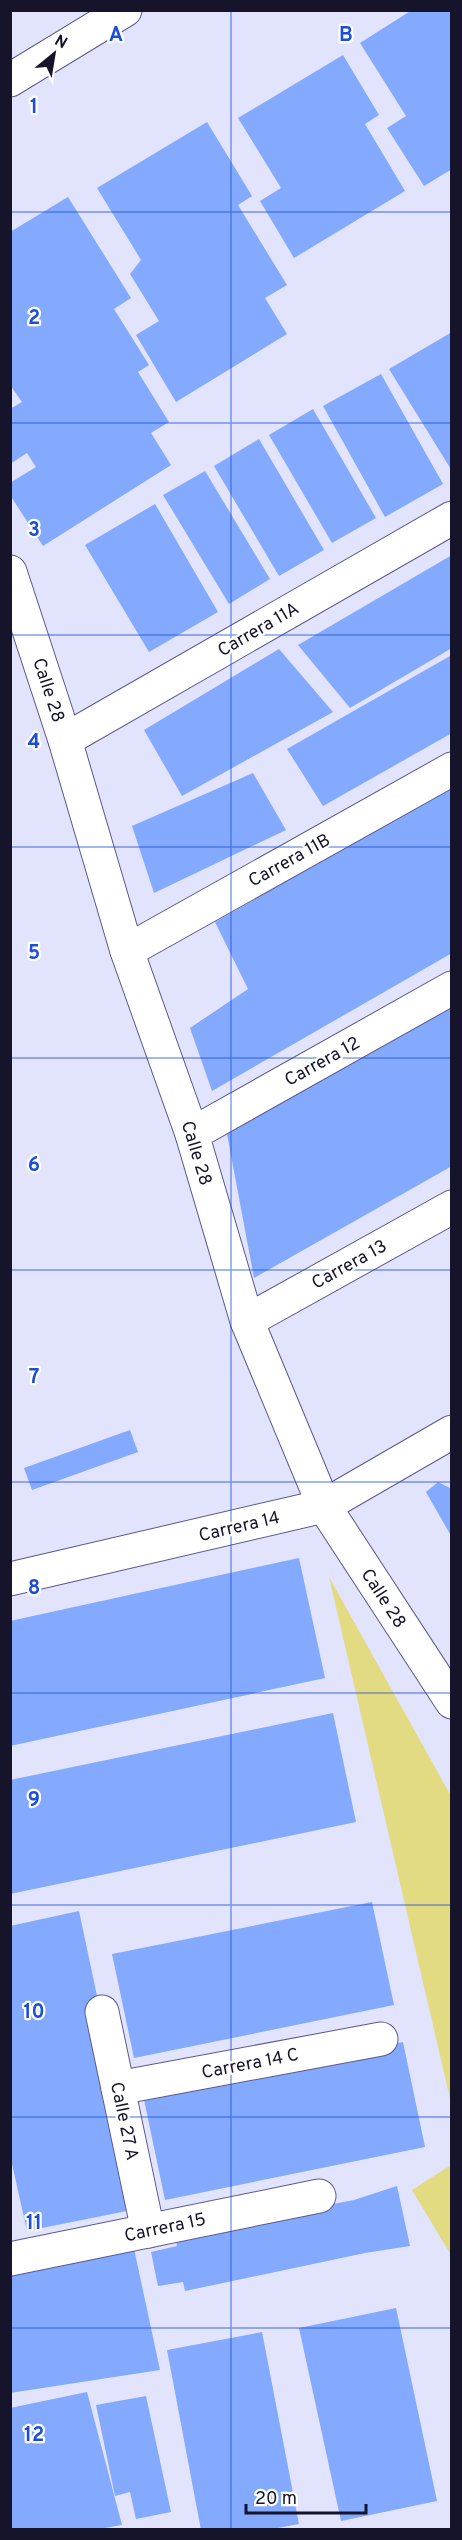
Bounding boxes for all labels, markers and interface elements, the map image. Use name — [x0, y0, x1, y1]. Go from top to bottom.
text: A — [109, 23, 123, 49]
text: B — [339, 23, 353, 49]
north arrow — [24, 24, 84, 84]
text: N — [51, 31, 70, 54]
text: 1 — [30, 95, 38, 121]
text: 2 — [28, 306, 40, 332]
text: 3 — [28, 518, 40, 544]
street label: Carrera 11A — [214, 598, 304, 663]
street label: Calle 28 — [26, 655, 69, 726]
text: 4 — [28, 730, 40, 756]
street label: Carrera 11B — [245, 829, 335, 893]
text: 5 — [28, 941, 40, 967]
street label: Carrera 12 — [281, 1032, 364, 1092]
street label: Calle 28 — [175, 1118, 216, 1189]
text: 6 — [28, 1153, 40, 1179]
street label: Carrera 13 — [308, 1235, 391, 1295]
text: 7 — [29, 1365, 39, 1391]
street label: Carrera 14 — [197, 1507, 282, 1548]
street label: Calle 28 — [355, 1565, 410, 1633]
text: 8 — [28, 1576, 40, 1602]
text: 9 — [28, 1788, 40, 1814]
text: 10 — [23, 2000, 45, 2026]
street label: Carrera 14 C — [200, 2044, 301, 2085]
street label: Calle 27 A — [104, 2080, 143, 2163]
street label: Carrera 15 — [122, 2209, 208, 2248]
text: 11 — [26, 2211, 42, 2237]
text: 12 — [24, 2423, 44, 2449]
scale bar — [246, 2477, 366, 2515]
text: 20 m — [255, 2488, 297, 2511]

